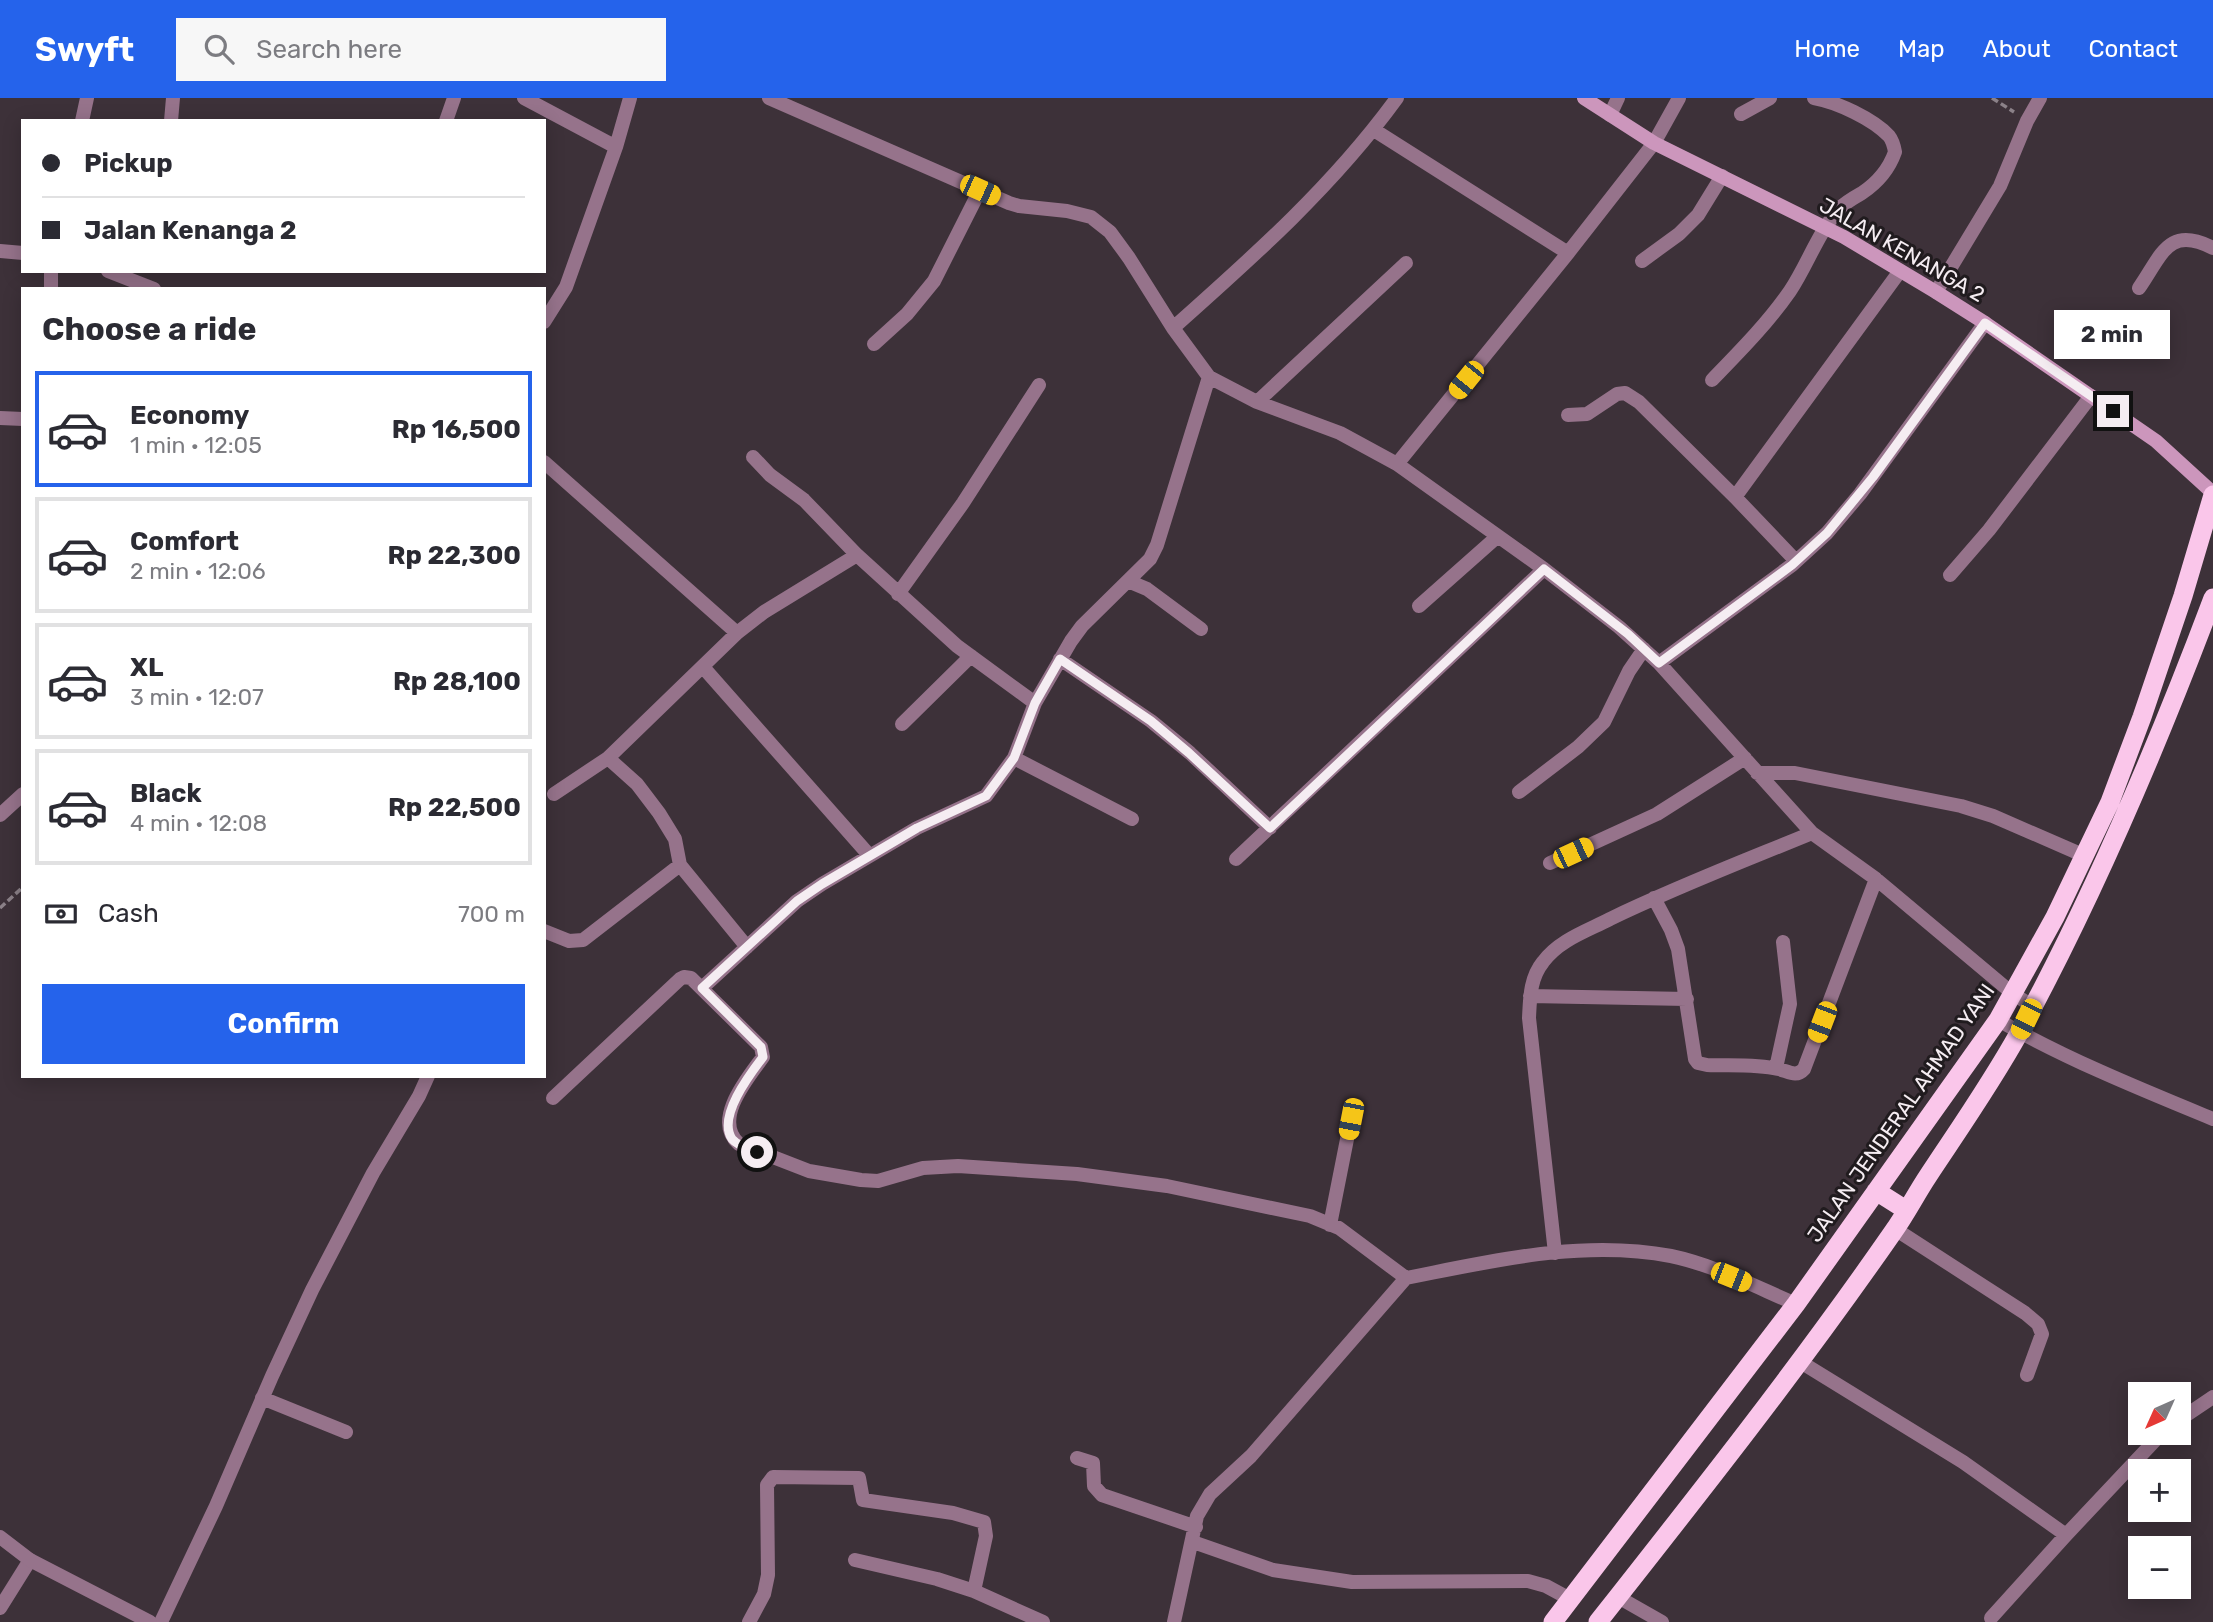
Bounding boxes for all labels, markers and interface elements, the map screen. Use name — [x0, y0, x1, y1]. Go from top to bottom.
search box — [176, 18, 666, 81]
text: Swyft — [35, 30, 134, 69]
icon: search — [200, 30, 238, 68]
text: Search here — [256, 34, 402, 65]
text: Home — [1794, 35, 1860, 63]
text: Map — [1898, 35, 1945, 63]
text: About — [1983, 35, 2051, 63]
text: Contact — [2089, 35, 2178, 63]
text: Pickup — [84, 148, 173, 179]
car — [957, 172, 1004, 208]
street label: JALAN KENANGA 2 — [1815, 192, 1989, 307]
text: Jalan Kenanga 2 — [84, 215, 297, 246]
text: Choose a ride — [42, 310, 256, 348]
callout: 2 min — [2055, 310, 2171, 358]
text: 2 min — [2081, 320, 2143, 348]
car — [1445, 357, 1488, 403]
route end — [2097, 395, 2129, 427]
icon: car — [46, 398, 109, 461]
text: Economy — [130, 400, 249, 431]
text: Rp 16,500 — [392, 414, 521, 445]
text: 1 min · 12:05 — [130, 431, 262, 459]
icon: car — [46, 524, 109, 587]
text: Comfort — [130, 526, 239, 557]
text: Rp 22,300 — [388, 540, 521, 571]
text: 2 min · 12:06 — [130, 557, 266, 585]
icon: car — [46, 650, 109, 713]
text: XL — [130, 652, 163, 683]
text: Rp 28,100 — [393, 666, 521, 697]
text: 3 min · 12:07 — [130, 683, 264, 711]
icon: car — [46, 776, 109, 839]
text: Black — [130, 778, 202, 809]
text: Rp 22,500 — [388, 792, 521, 823]
text: 4 min · 12:08 — [130, 809, 267, 837]
car — [1550, 835, 1597, 871]
icon: cash — [42, 895, 80, 933]
text: Cash — [98, 898, 159, 929]
text: 700 m — [458, 900, 525, 928]
street label: JALAN JENDERAL AHMAD YANI — [1802, 979, 2000, 1247]
button: Confirm — [42, 984, 525, 1064]
car — [2008, 996, 2045, 1042]
car — [1805, 999, 1840, 1045]
car — [1337, 1096, 1366, 1142]
route start — [741, 1136, 773, 1168]
car — [1708, 1259, 1755, 1295]
north arrow — [2128, 1382, 2191, 1446]
map controls — [2128, 1382, 2191, 1599]
button: + — [2128, 1459, 2191, 1522]
button: − — [2128, 1536, 2191, 1599]

